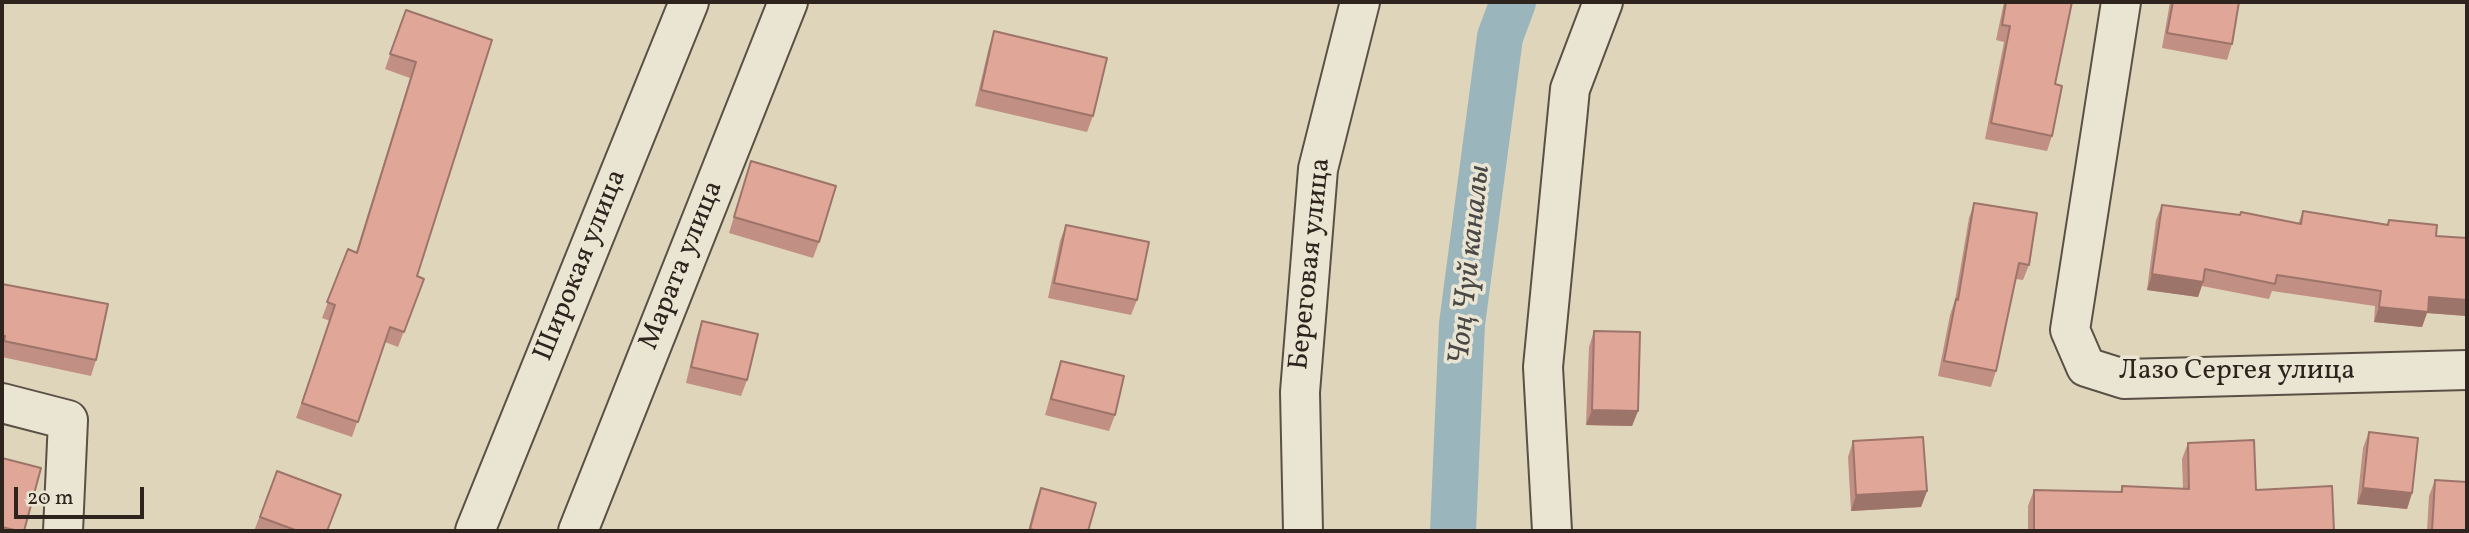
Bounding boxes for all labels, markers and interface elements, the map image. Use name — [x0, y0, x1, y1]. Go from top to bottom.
street label: Береговая улица — [1284, 156, 1340, 372]
water label: Чоң Чүй каналы — [1444, 163, 1500, 367]
street label: Широкая улица — [528, 165, 636, 367]
street label: Марата улица — [634, 177, 732, 355]
street label: Лазо Сергея улица — [2119, 356, 2355, 390]
scale bar — [18, 474, 147, 518]
text: 20 m — [27, 484, 73, 513]

